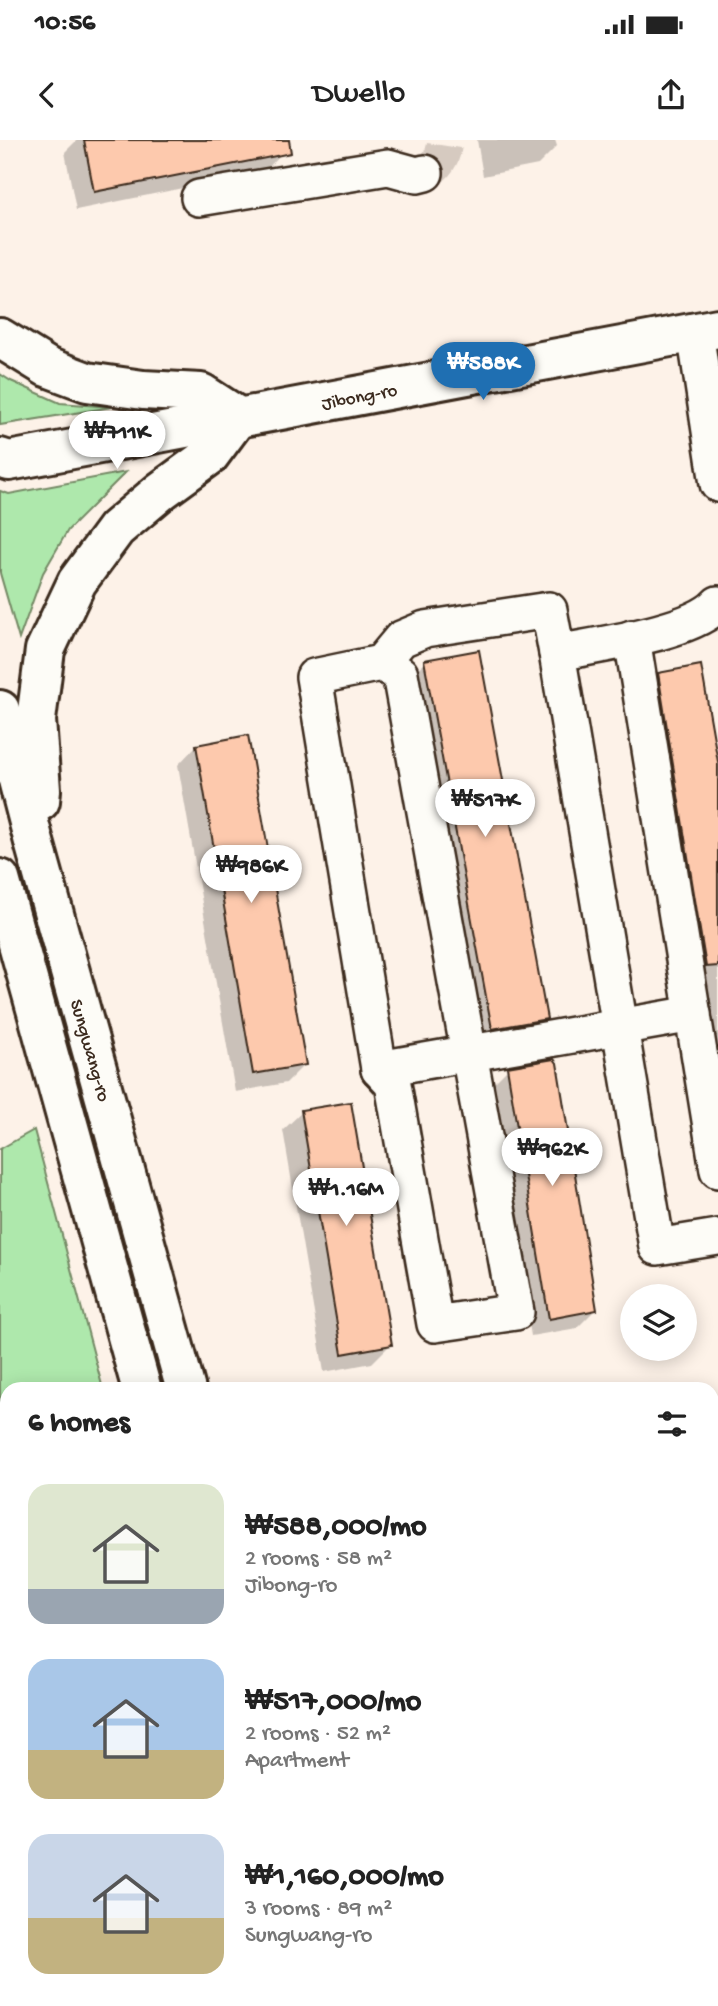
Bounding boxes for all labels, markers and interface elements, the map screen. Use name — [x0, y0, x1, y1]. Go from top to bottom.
text: 10:56 — [35, 9, 95, 40]
icon: back — [28, 76, 66, 114]
text: Dwello — [313, 76, 405, 114]
icon: share — [652, 76, 690, 114]
pin: ₩588K — [434, 342, 532, 402]
text: ₩588K — [447, 351, 519, 378]
street label: Jibong-ro — [320, 380, 400, 417]
pin: ₩711K — [68, 412, 166, 471]
text: ₩711K — [85, 420, 149, 447]
pin: ₩517K — [436, 780, 534, 839]
text: ₩517K — [451, 788, 519, 815]
pin: ₩986K — [202, 846, 300, 905]
text: ₩986K — [216, 854, 286, 881]
street label: Sungwang-ro — [63, 997, 114, 1105]
pin: ₩962K — [503, 1128, 601, 1188]
text: ₩962K — [518, 1137, 586, 1164]
pin: ₩1.16M — [289, 1168, 403, 1228]
text: ₩1.16M — [308, 1177, 384, 1204]
map controls — [620, 1284, 697, 1361]
button: layers — [620, 1284, 697, 1361]
icon: filters — [653, 1405, 691, 1443]
text: 6 homes — [28, 1407, 130, 1442]
text: ₩588,000/mo — [245, 1511, 427, 1546]
icon: home — [84, 1512, 168, 1596]
text: 2 rooms · 58 m² — [245, 1546, 392, 1573]
text: Jibong-ro — [245, 1573, 338, 1600]
text: ₩517,000/mo — [245, 1686, 421, 1721]
icon: home — [84, 1687, 168, 1771]
text: 2 rooms · 52 m² — [245, 1721, 391, 1748]
text: Apartment — [245, 1748, 349, 1775]
text: ₩1,160,000/mo — [245, 1861, 444, 1896]
icon: home — [84, 1862, 168, 1946]
text: 3 rooms · 89 m² — [245, 1896, 392, 1923]
text: Sungwang-ro — [245, 1923, 372, 1950]

